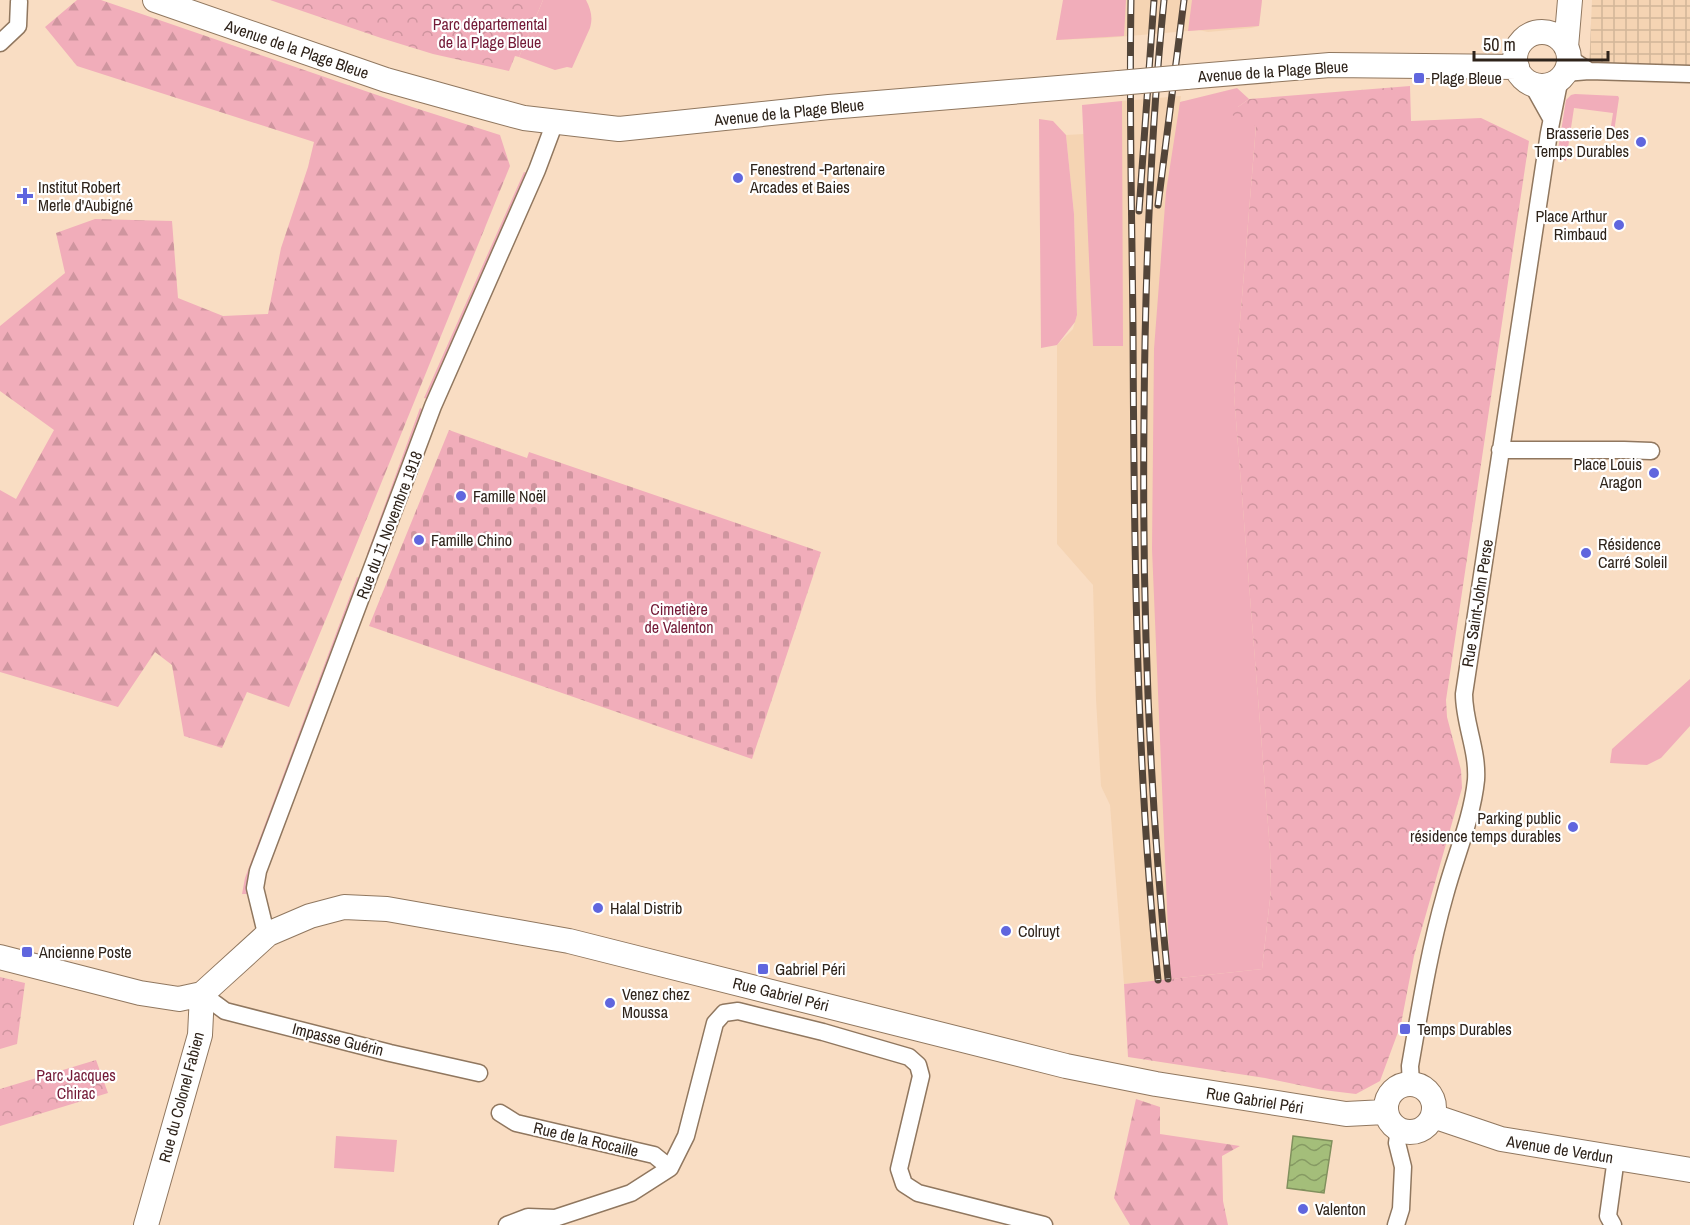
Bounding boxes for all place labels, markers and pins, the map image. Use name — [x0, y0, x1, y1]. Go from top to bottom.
place label: Plage Bleue — [1431, 67, 1502, 89]
marker: Plage Bleue — [1412, 71, 1426, 85]
place label: Brasserie Des Temps Durables — [1534, 122, 1629, 162]
marker: Brasserie Des Temps Durables — [1634, 135, 1648, 149]
place label: Fenestrend -Partenaire Arcades et Baies — [749, 158, 885, 198]
marker: Fenestrend -Partenaire Arcades et Baies — [731, 171, 745, 185]
place label: Institut Robert Merle d'Aubigné — [38, 176, 133, 216]
marker: Institut Robert Merle d'Aubigné — [16, 187, 34, 205]
place label: Place Arthur Rimbaud — [1536, 205, 1608, 245]
marker: Place Arthur Rimbaud — [1612, 218, 1626, 232]
place label: Place Louis Aragon — [1573, 453, 1642, 493]
marker: Place Louis Aragon — [1647, 466, 1661, 480]
place label: Famille Noël — [473, 485, 546, 507]
marker: Famille Noël — [454, 489, 468, 503]
place label: Famille Chino — [431, 529, 512, 551]
marker: Famille Chino — [412, 533, 426, 547]
place label: Résidence Carré Soleil — [1598, 533, 1667, 573]
marker: Résidence Carré Soleil — [1579, 546, 1593, 560]
place label: Parking public résidence temps durables — [1410, 807, 1561, 847]
marker: Parking public résidence temps durables — [1566, 820, 1580, 834]
place label: Halal Distrib — [610, 897, 682, 919]
marker: Halal Distrib — [591, 901, 605, 915]
place label: Colruyt — [1018, 920, 1060, 942]
marker: Colruyt — [999, 924, 1013, 938]
place label: Ancienne Poste — [38, 941, 132, 963]
marker: Ancienne Poste — [20, 945, 34, 959]
place label: Gabriel Péri — [775, 958, 846, 980]
marker: Gabriel Péri — [756, 962, 770, 976]
place label: Venez chez Moussa — [622, 983, 690, 1023]
marker: Venez chez Moussa — [603, 996, 617, 1010]
place label: Temps Durables — [1417, 1018, 1512, 1040]
marker: Temps Durables — [1398, 1022, 1412, 1036]
place label: Valenton — [1315, 1198, 1366, 1220]
marker: Valenton — [1296, 1202, 1310, 1216]

